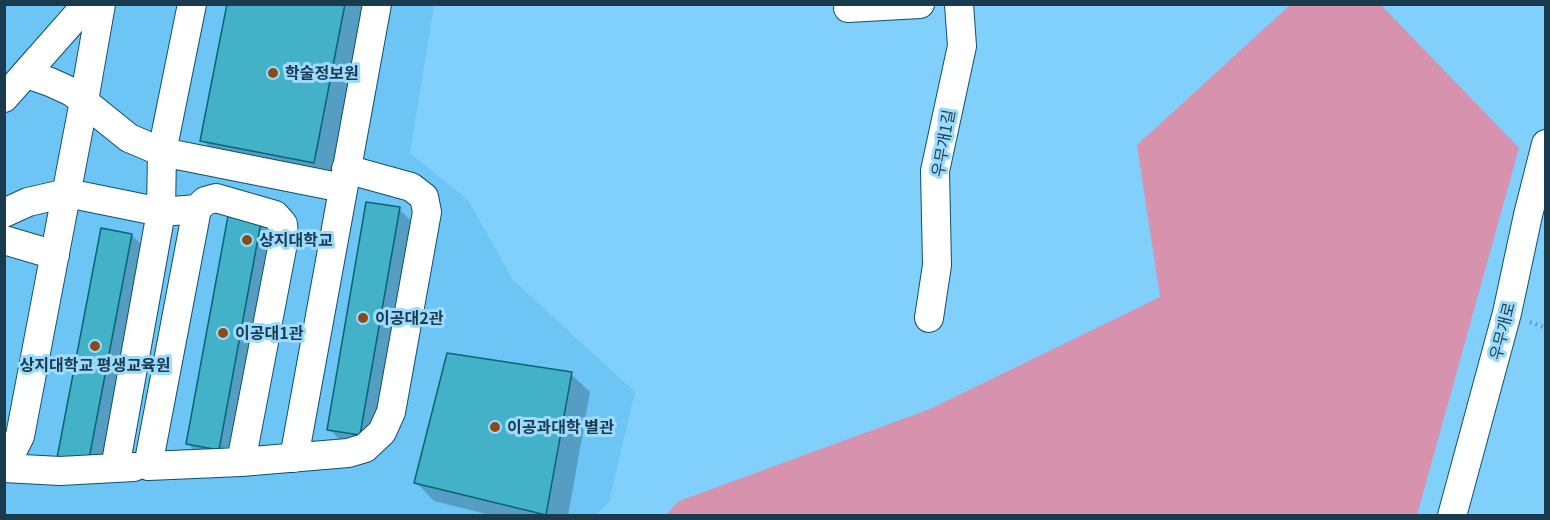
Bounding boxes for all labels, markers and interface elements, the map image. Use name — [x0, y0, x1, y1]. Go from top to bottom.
place label: 학술정보원 — [285, 63, 359, 83]
marker: 학술정보원 — [266, 66, 280, 80]
street label: 우무개1길 — [928, 108, 958, 178]
place label: 상지대학교 — [259, 230, 333, 250]
marker: 상지대학교 — [240, 233, 254, 247]
street label: 우무개로 — [1486, 300, 1518, 362]
place label: 이공대2관 — [375, 308, 443, 328]
marker: 이공대2관 — [356, 311, 370, 325]
place label: 이공대1관 — [235, 323, 303, 343]
marker: 이공대1관 — [216, 326, 230, 340]
marker: 상지대학교 평생교육원 — [88, 339, 102, 353]
place label: 상지대학교 평생교육원 — [20, 355, 170, 375]
place label: 이공과대학 별관 — [507, 417, 614, 437]
marker: 이공과대학 별관 — [488, 420, 502, 434]

